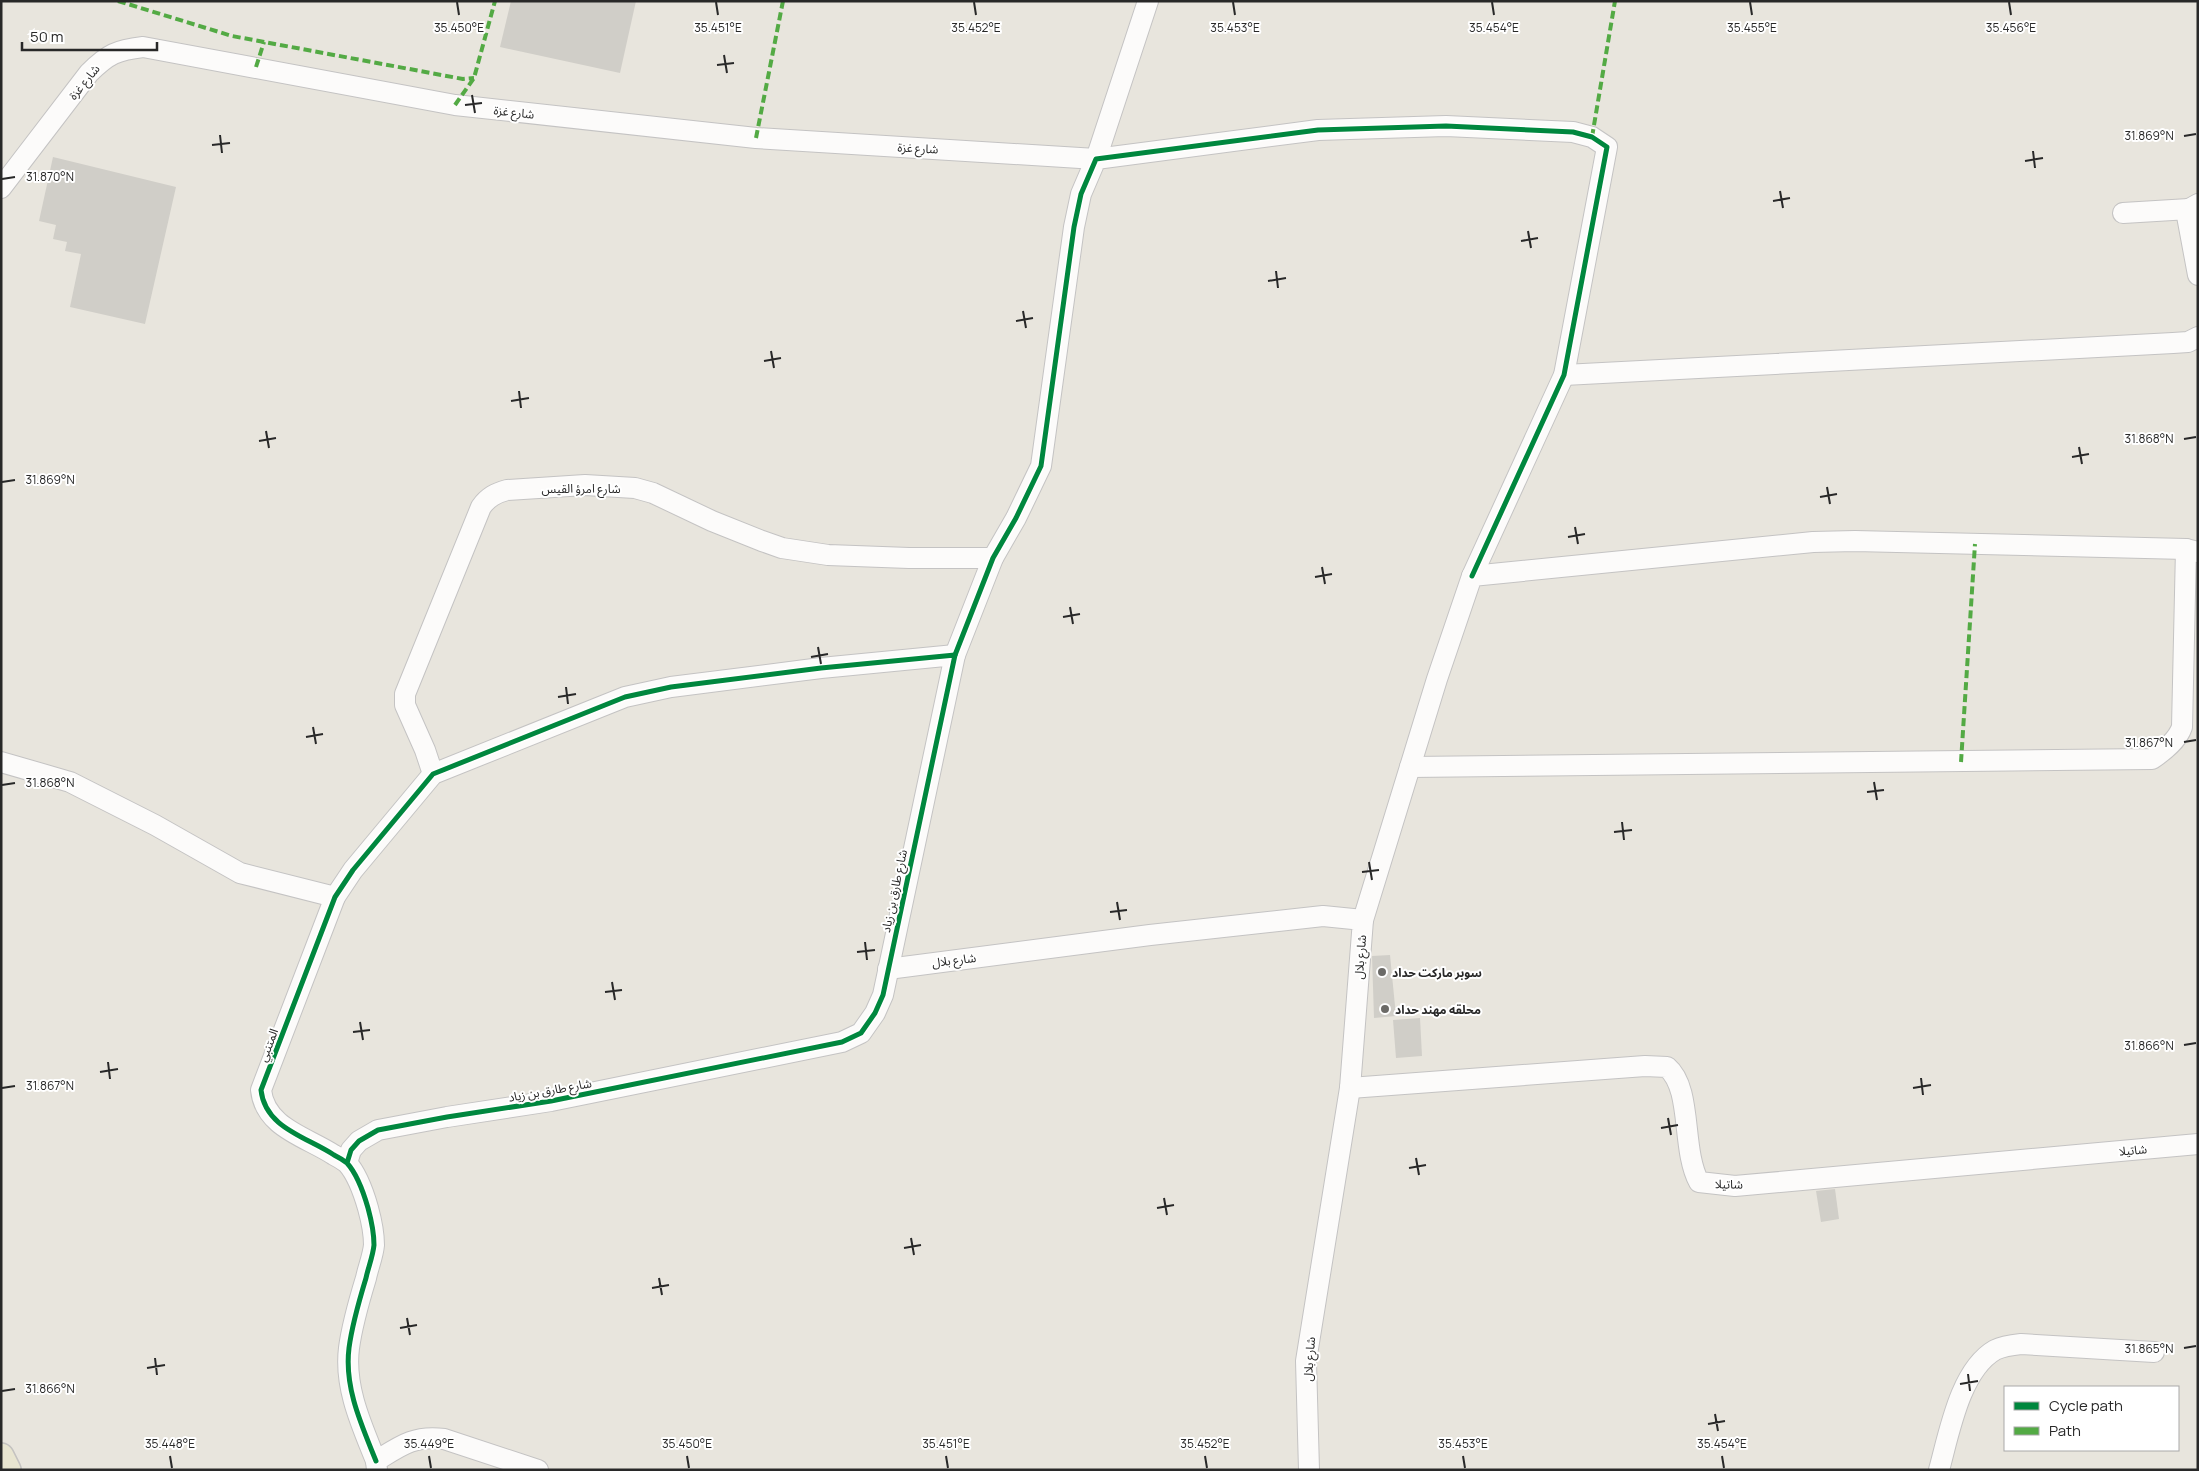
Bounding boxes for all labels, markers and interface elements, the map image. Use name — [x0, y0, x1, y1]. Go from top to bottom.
text: 35.450°E — [434, 19, 484, 36]
text: 35.451°E — [694, 19, 742, 36]
text: 35.452°E — [951, 19, 1001, 36]
text: 35.453°E — [1210, 19, 1260, 36]
text: 35.454°E — [1469, 19, 1519, 36]
text: 35.455°E — [1727, 19, 1777, 36]
text: 35.456°E — [1986, 19, 2036, 36]
scale bar — [22, 20, 158, 52]
text: 50 m — [30, 26, 64, 47]
street label: شارع غزة — [65, 61, 104, 104]
street label: شارع غزة — [493, 101, 535, 124]
text: 31.869°N — [2124, 127, 2174, 144]
street label: شارع غزة — [897, 138, 939, 159]
text: 31.870°N — [26, 168, 74, 185]
text: 31.868°N — [2125, 430, 2173, 447]
text: 31.869°N — [25, 471, 75, 488]
street label: شارع امرؤ القيس — [541, 480, 621, 498]
text: 31.867°N — [2125, 734, 2173, 751]
text: 31.868°N — [26, 774, 74, 791]
street label: شارع طارق بن زياد — [877, 848, 912, 934]
street label: شارع بلال — [1350, 934, 1371, 980]
street label: شارع بلال — [931, 949, 977, 972]
place label: سوبر ماركت حداد — [1392, 964, 1482, 981]
marker: سوبر ماركت حداد — [1376, 966, 1388, 978]
place label: محلقه مهند حداد — [1395, 1001, 1481, 1018]
marker: محلقه مهند حداد — [1379, 1003, 1391, 1015]
street label: المتنبي — [254, 1026, 284, 1065]
text: 31.866°N — [2124, 1037, 2174, 1054]
street label: شارع طارق بن زياد — [507, 1074, 593, 1107]
text: 31.867°N — [26, 1077, 74, 1094]
street label: شاتيلا — [2118, 1140, 2148, 1160]
street label: شاتيلا — [1715, 1175, 1743, 1193]
street label: شارع بلال — [1299, 1336, 1320, 1382]
text: 31.865°N — [2125, 1340, 2173, 1357]
text: 31.866°N — [25, 1380, 75, 1397]
legend — [2004, 1386, 2179, 1451]
text: Cycle path — [2049, 1395, 2123, 1416]
text: Path — [2049, 1420, 2081, 1441]
text: 35.448°E — [145, 1435, 195, 1452]
text: 35.449°E — [404, 1435, 454, 1452]
text: 35.450°E — [662, 1435, 712, 1452]
text: 35.451°E — [922, 1435, 970, 1452]
text: 35.452°E — [1180, 1435, 1230, 1452]
text: 35.453°E — [1438, 1435, 1488, 1452]
text: 35.454°E — [1697, 1435, 1747, 1452]

